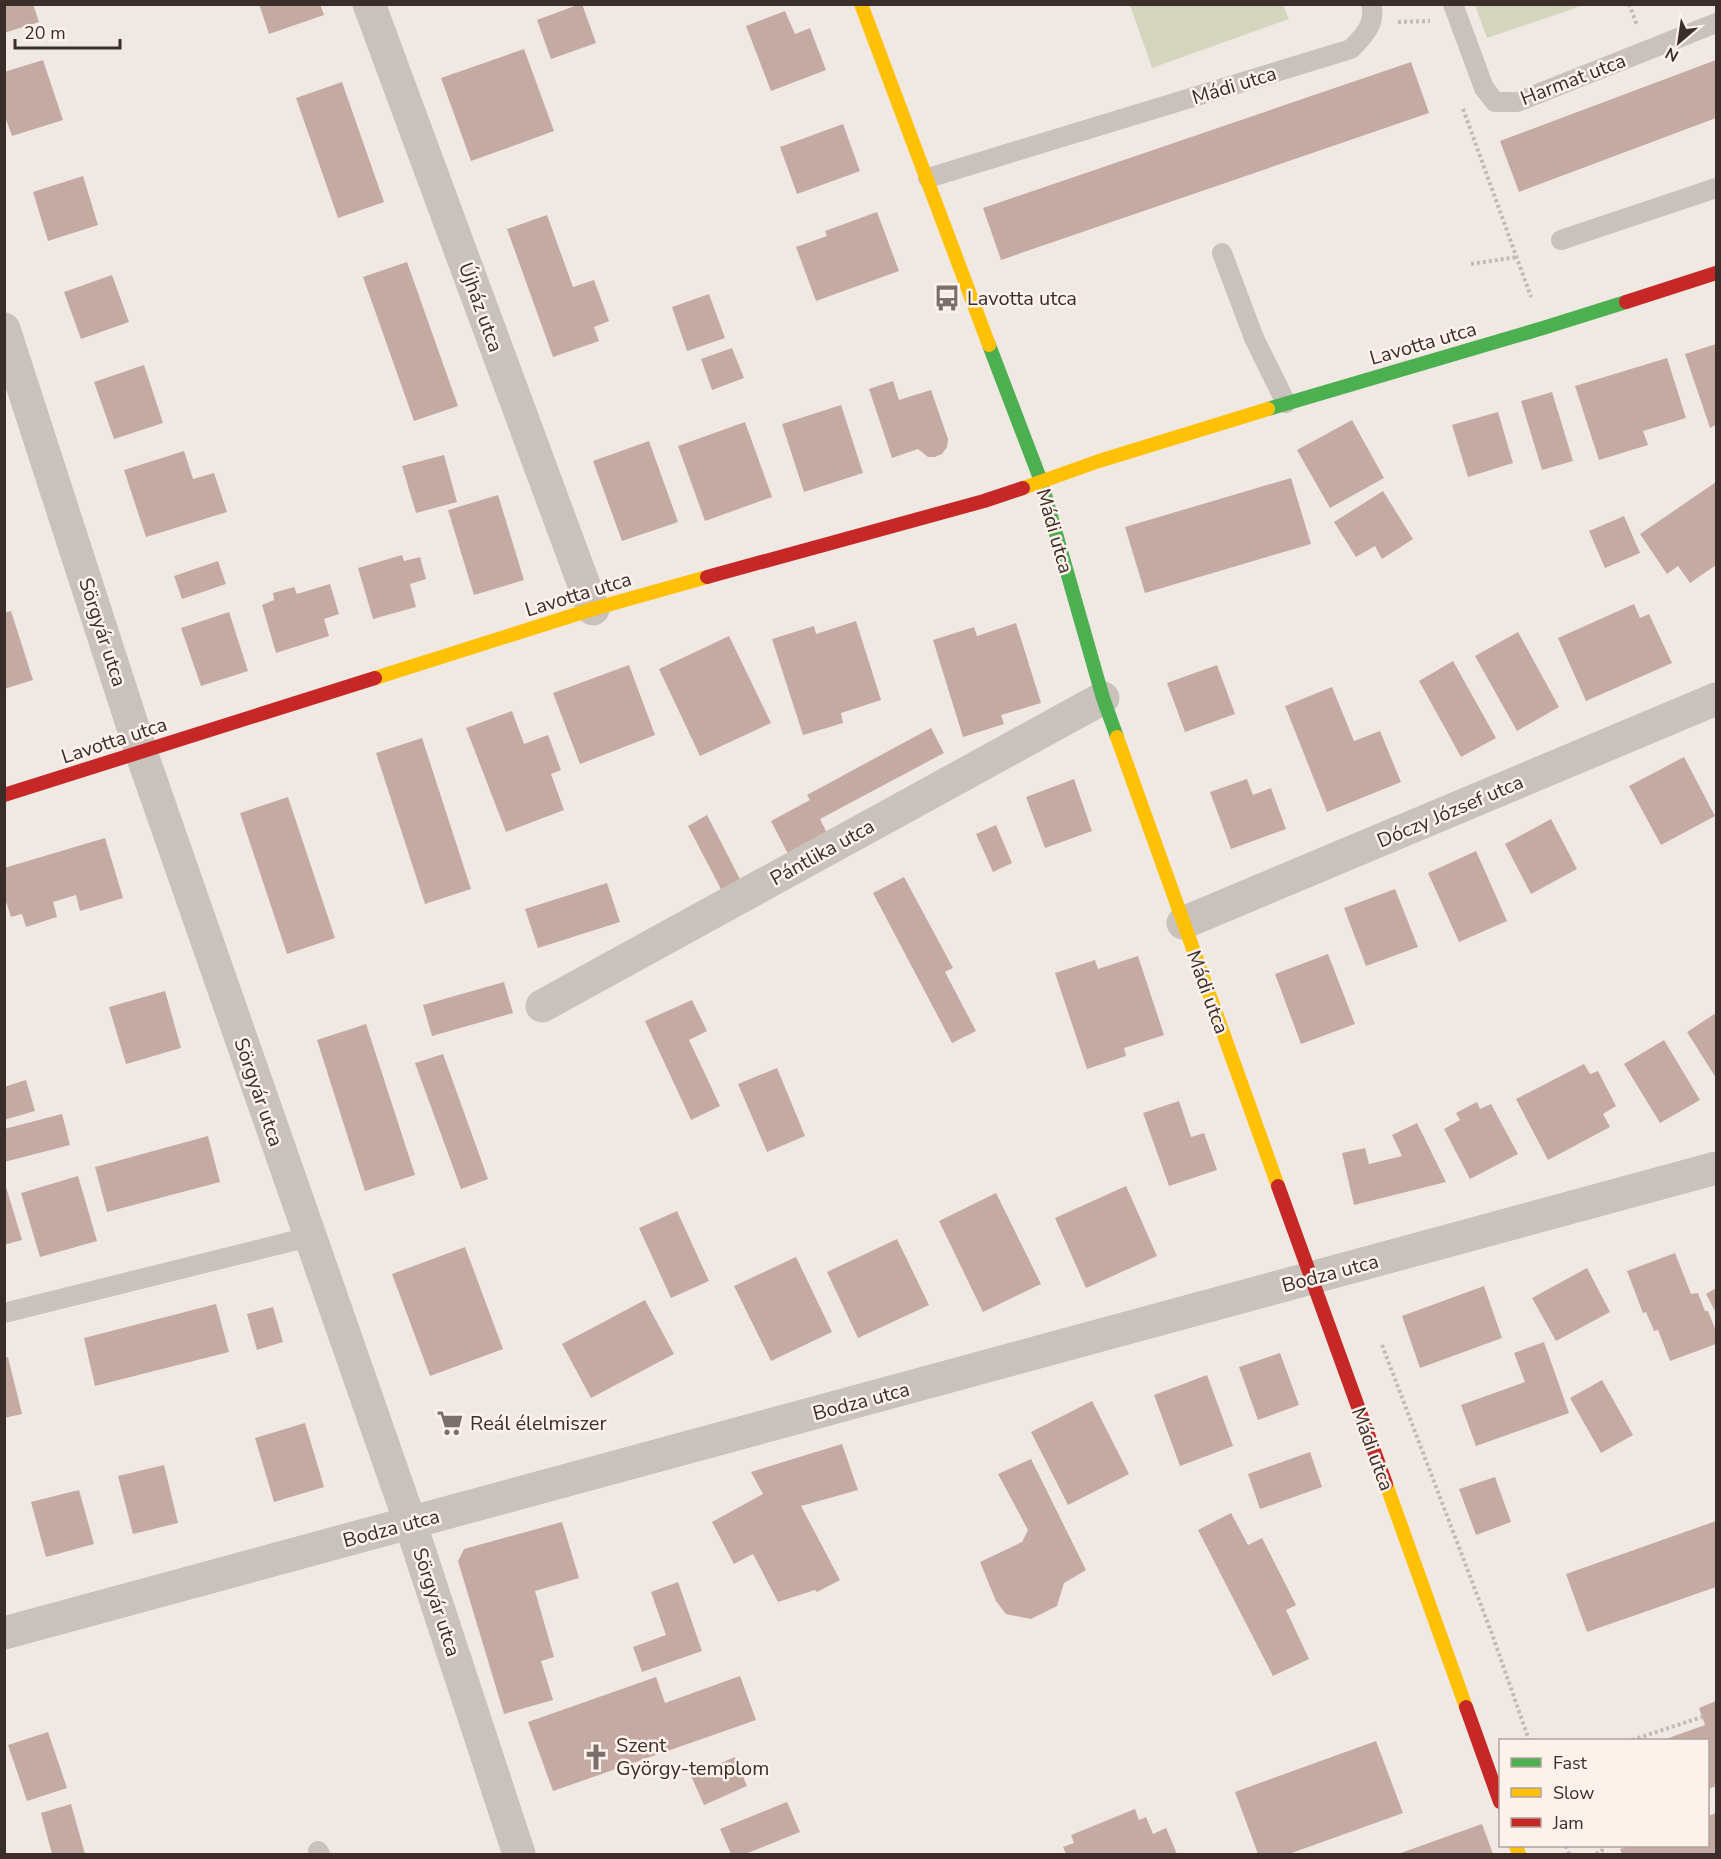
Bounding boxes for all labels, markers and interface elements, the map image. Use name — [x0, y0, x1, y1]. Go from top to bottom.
scale bar — [15, 12, 120, 50]
north arrow — [1649, 12, 1709, 72]
text: 20 m — [24, 21, 66, 45]
text: N — [1662, 42, 1683, 67]
street label: Harmat utca — [1517, 47, 1630, 112]
street label: Mádi utca — [1189, 60, 1280, 111]
street label: Újház utca — [452, 259, 509, 356]
bus stop icon: Lavotta utca — [932, 283, 962, 313]
place label: Lavotta utca — [967, 285, 1077, 312]
street label: Lavotta utca — [1367, 315, 1480, 372]
street label: Mádi utca — [1030, 486, 1079, 577]
street label: Lavotta utca — [522, 565, 635, 623]
street label: Sörgyár utca — [72, 574, 133, 690]
street label: Lavotta utca — [58, 711, 171, 770]
street label: Dóczy József utca — [1373, 768, 1527, 854]
street label: Pántlika utca — [765, 813, 879, 892]
street label: Mádi utca — [1180, 947, 1235, 1038]
street label: Sörgyár utca — [227, 1034, 290, 1150]
street label: Bodza utca — [1279, 1248, 1381, 1299]
street label: Bodza utca — [810, 1376, 912, 1427]
street label: Mádi utca — [1345, 1404, 1400, 1495]
supermarket icon: Reál élelmiszer — [435, 1408, 465, 1438]
place label: Reál élelmiszer — [470, 1410, 607, 1437]
street label: Bodza utca — [340, 1503, 442, 1554]
street label: Sörgyár utca — [406, 1544, 467, 1660]
place label: Szent György-templom — [616, 1732, 769, 1782]
legend — [1499, 1739, 1709, 1847]
church icon: Szent György-templom — [581, 1742, 611, 1772]
text: Fast — [1553, 1751, 1588, 1775]
text: Slow — [1553, 1781, 1594, 1805]
text: Jam — [1552, 1811, 1584, 1835]

